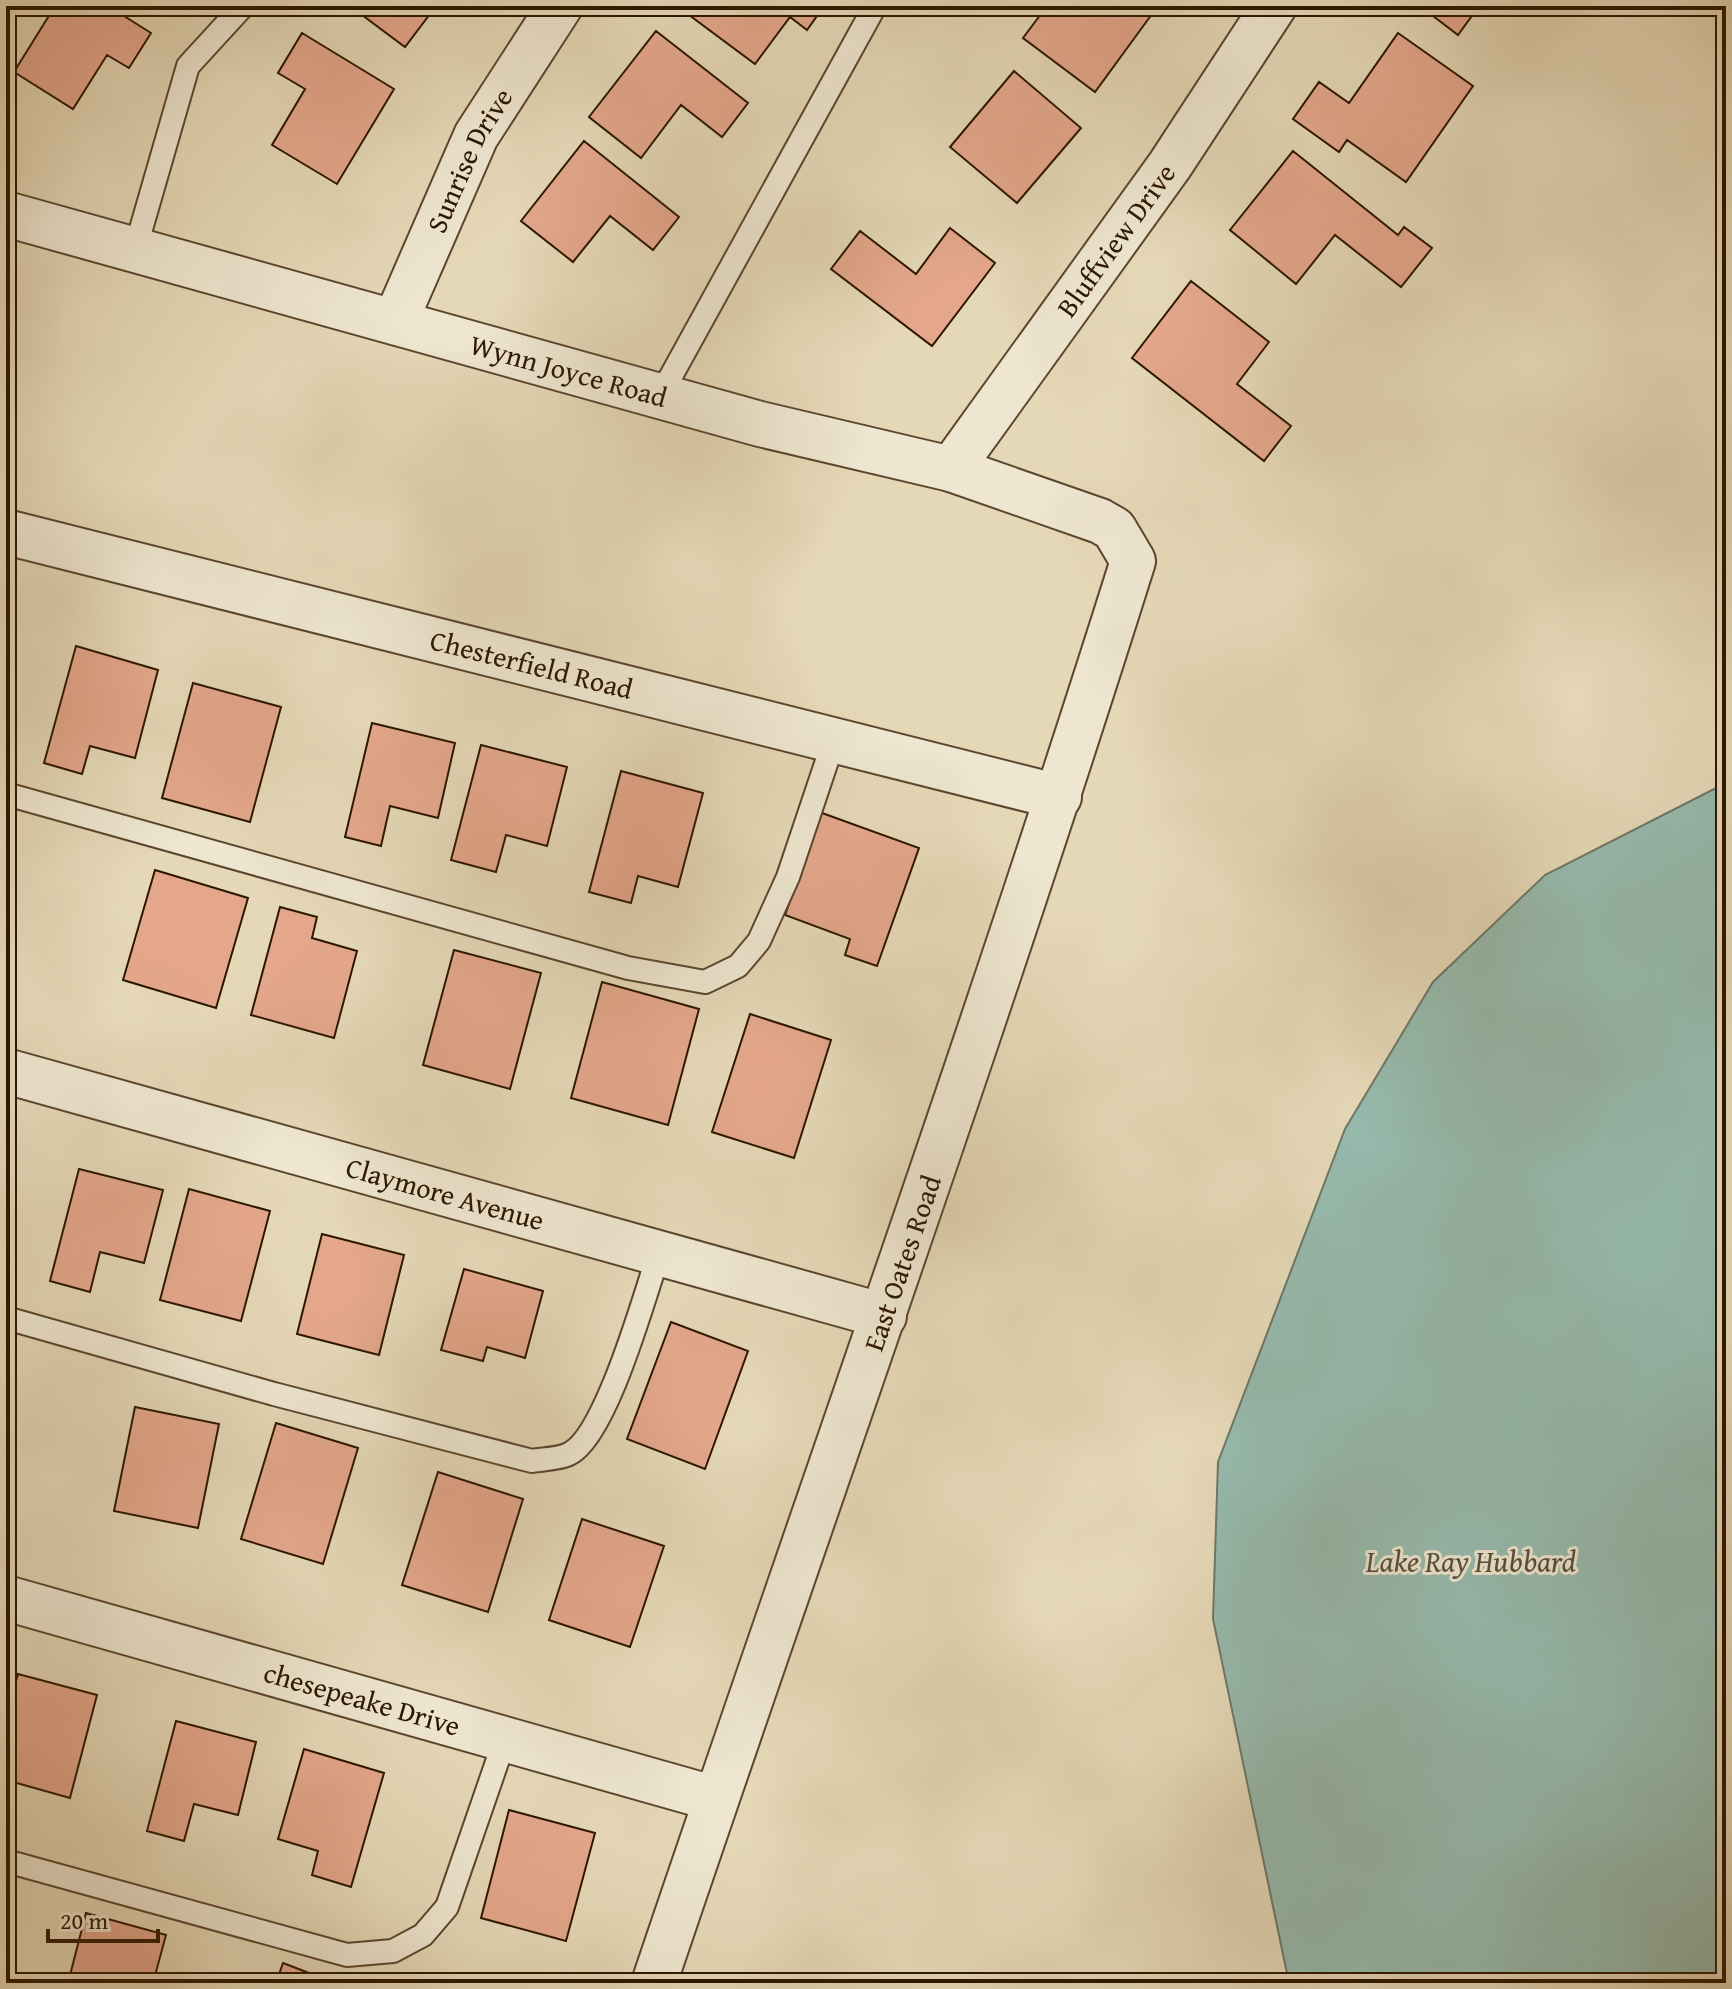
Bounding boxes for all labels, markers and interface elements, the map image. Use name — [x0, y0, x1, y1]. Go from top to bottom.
street label: Sunrise Drive — [415, 79, 522, 239]
street label: Bluffview Drive — [1046, 155, 1185, 325]
street label: Wynn Joyce Road — [466, 323, 672, 417]
street label: Chesterfield Road — [426, 619, 637, 709]
street label: Claymore Avenue — [342, 1146, 549, 1240]
street label: East Oates Road — [852, 1169, 951, 1356]
water label: Lake Ray Hubbard — [1365, 1539, 1576, 1583]
street label: chesepeake Drive — [259, 1651, 465, 1746]
scale bar — [48, 1893, 158, 1943]
text: 20 m — [60, 1903, 108, 1938]

